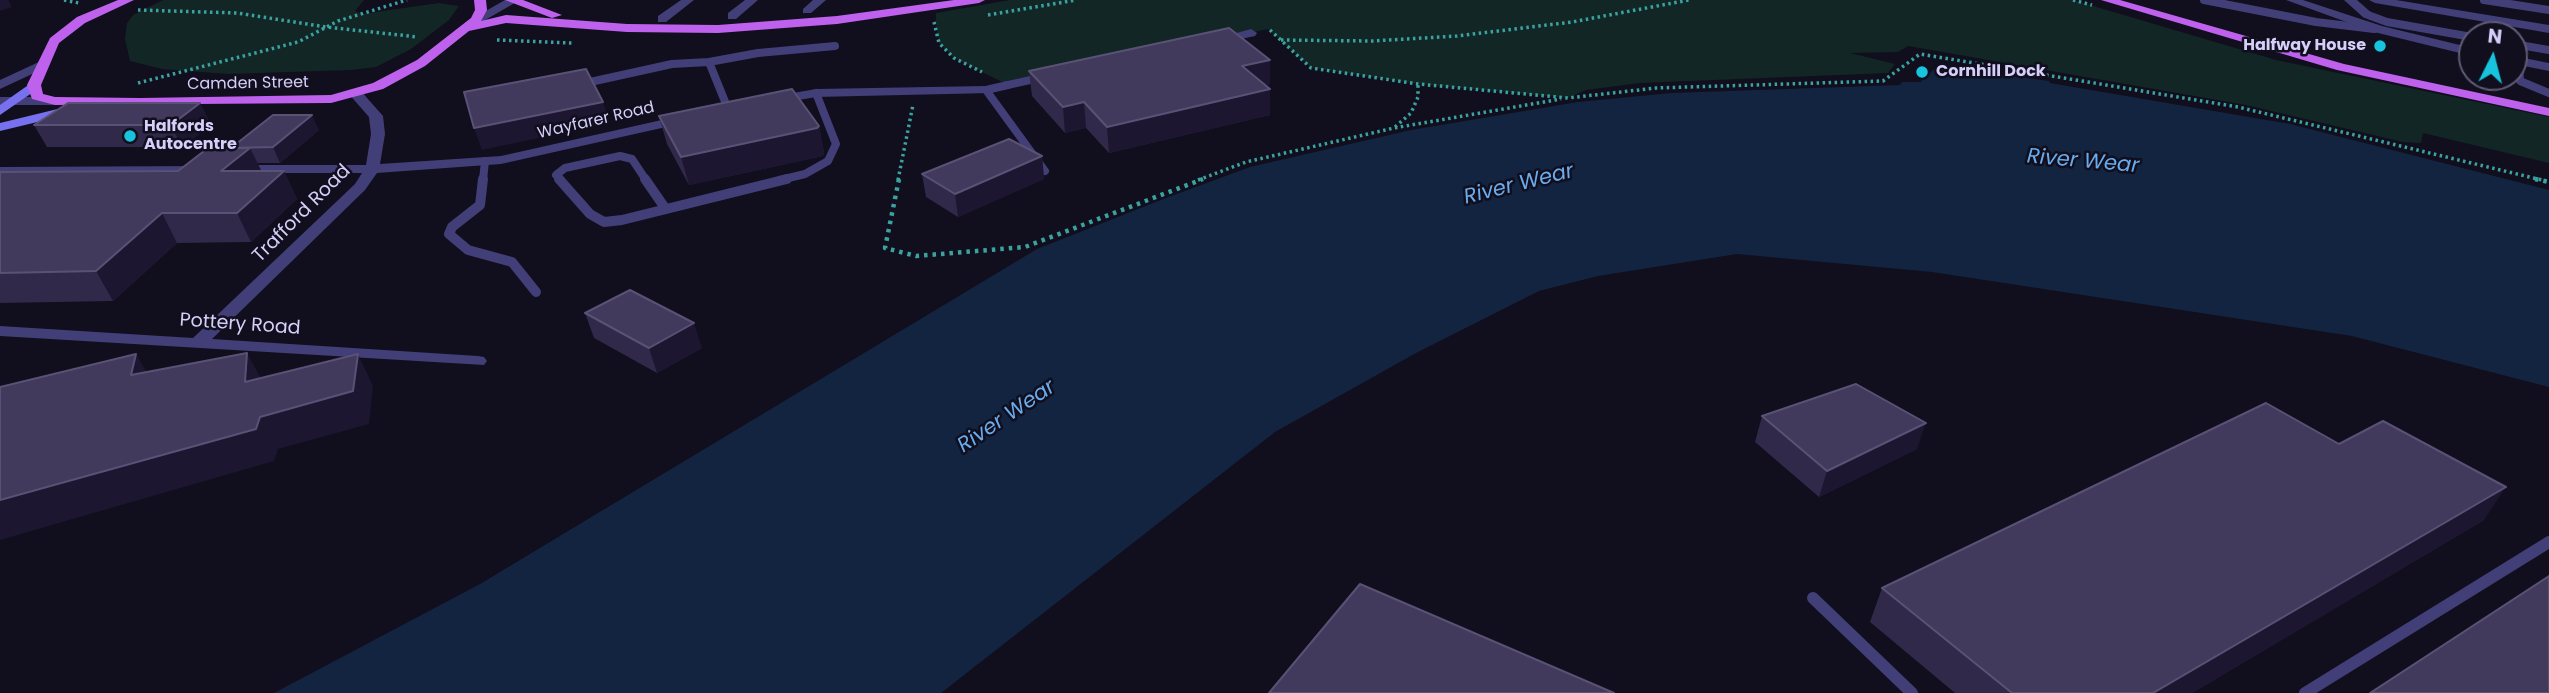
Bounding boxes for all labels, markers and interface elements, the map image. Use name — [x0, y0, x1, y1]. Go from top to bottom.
north arrow — [2458, 21, 2528, 91]
text: N — [2487, 22, 2504, 51]
place label: Halfway House — [2243, 36, 2366, 56]
marker: Halfway House — [2372, 38, 2388, 54]
place label: Cornhill Dock — [1936, 62, 2046, 82]
marker: Cornhill Dock — [1914, 64, 1930, 80]
street label: Camden Street — [187, 73, 309, 95]
street label: Wayfarer Road — [536, 98, 656, 144]
place label: Halfords Autocentre — [144, 117, 237, 155]
marker: Halfords Autocentre — [122, 128, 138, 144]
water label: River Wear — [2026, 145, 2140, 179]
water label: River Wear — [1461, 159, 1577, 211]
street label: Trafford Road — [248, 160, 356, 268]
street label: Pottery Road — [179, 309, 301, 341]
water label: River Wear — [953, 375, 1061, 459]

